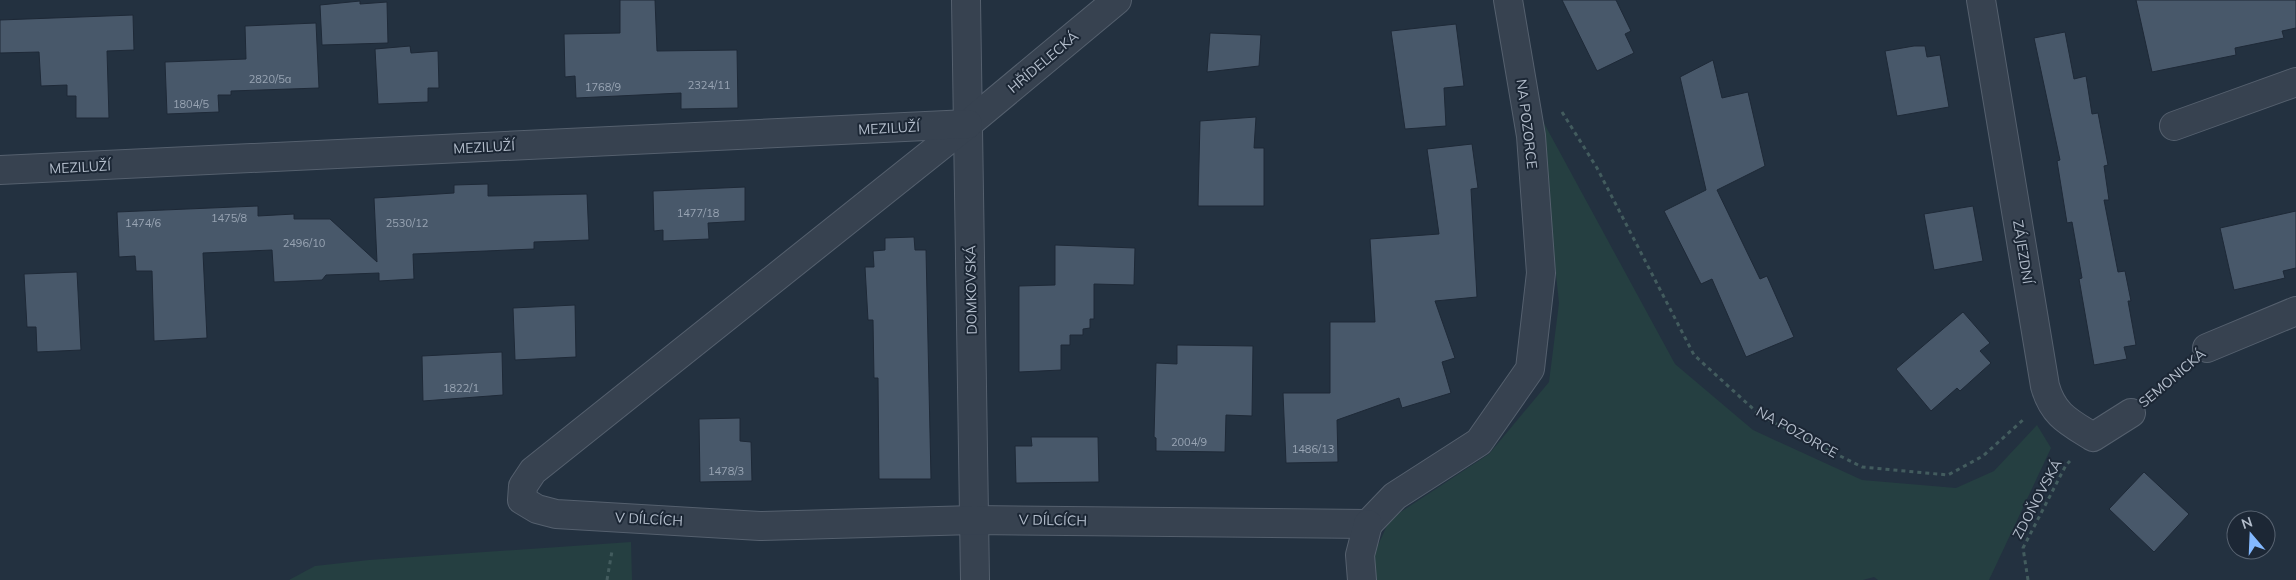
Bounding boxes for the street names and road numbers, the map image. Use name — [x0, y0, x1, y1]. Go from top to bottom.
street label: HŘÍDELECKÁ — [1004, 27, 1083, 97]
street label: NA POZORCE — [1513, 78, 1541, 170]
street label: MEZILUŽÍ — [858, 117, 922, 139]
street label: MEZILUŽÍ — [453, 136, 517, 158]
street label: MEZILUŽÍ — [49, 156, 113, 178]
street label: ZÁJEZDNÍ — [2009, 219, 2037, 287]
street label: DOMKOVSKÁ — [961, 244, 981, 335]
street label: SEMONICKÁ — [2135, 344, 2210, 411]
street label: NA POZORCE — [1753, 402, 1841, 462]
street label: ZDOŇOVSKÁ — [2008, 455, 2066, 542]
street label: V DÍLCÍCH — [615, 508, 683, 530]
street label: V DÍLCÍCH — [1019, 510, 1087, 530]

